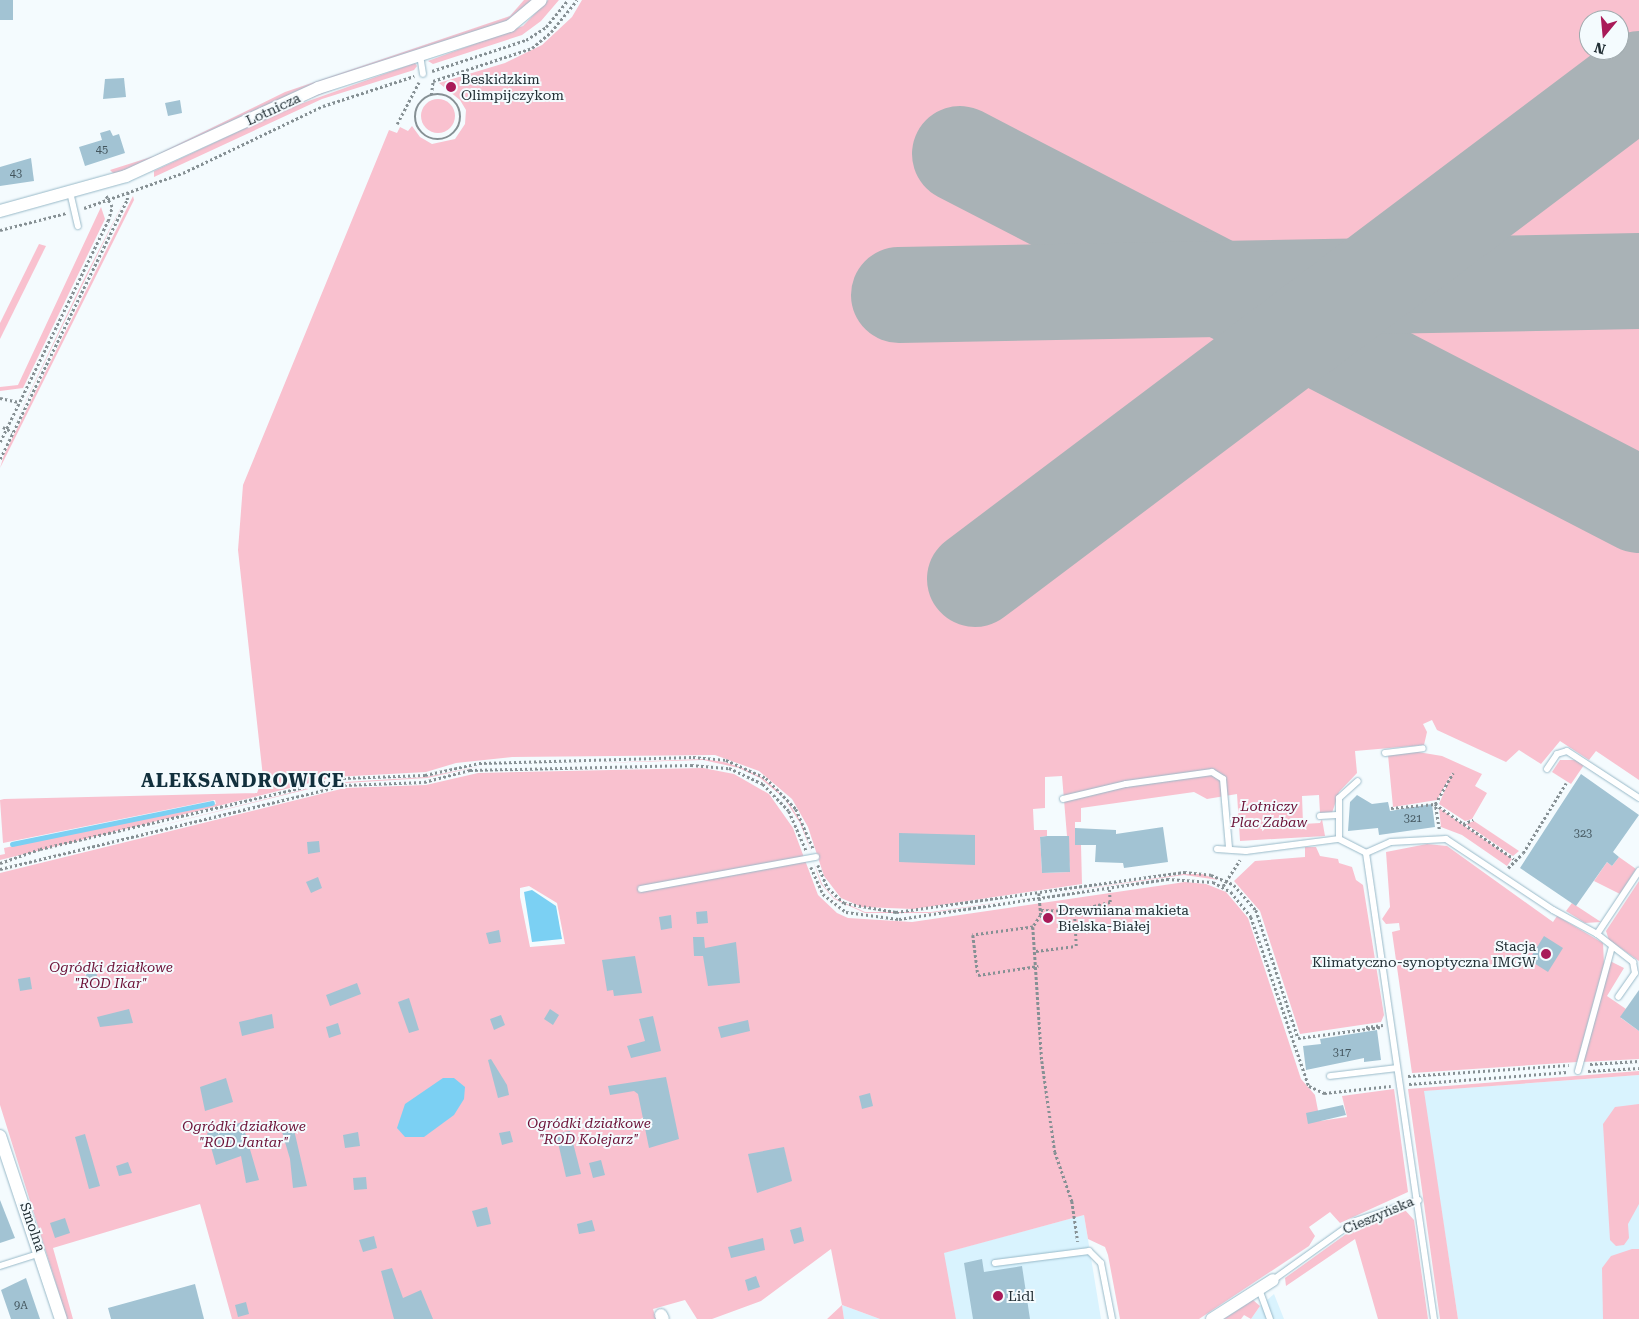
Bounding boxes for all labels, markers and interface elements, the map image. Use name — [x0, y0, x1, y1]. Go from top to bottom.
north arrow — [1579, 10, 1629, 60]
text: N — [1592, 39, 1607, 58]
place label: Beskidzkim Olimpijczykom — [461, 71, 564, 104]
marker: Beskidzkim Olimpijczykom — [445, 81, 457, 93]
street label: Lotnicza — [243, 89, 303, 129]
house number: 45 — [96, 143, 108, 157]
house number: 43 — [10, 167, 22, 181]
district label: ALEKSANDROWICE — [139, 770, 347, 792]
park label: Lotniczy Plac Zabaw — [1231, 798, 1307, 830]
house number: 321 — [1404, 812, 1422, 826]
house number: 323 — [1574, 827, 1592, 841]
place label: Drewniana makieta Bielska-Białej — [1058, 902, 1189, 934]
marker: Drewniana makieta Bielska-Białej — [1042, 912, 1054, 924]
place label: Stacja Klimatyczno-synoptyczna IMGW — [1312, 938, 1536, 970]
marker: Stacja Klimatyczno-synoptyczna IMGW — [1540, 948, 1552, 960]
park label: Ogródki działkowe "ROD Ikar" — [49, 959, 173, 992]
house number: 317 — [1333, 1046, 1351, 1060]
park label: Ogródki działkowe "ROD Kolejarz" — [527, 1115, 651, 1148]
park label: Ogródki działkowe "ROD Jantar" — [182, 1118, 306, 1150]
street label: Cieszyńska — [1340, 1193, 1416, 1237]
street label: Smolna — [17, 1200, 49, 1254]
place label: Lidl — [1008, 1288, 1034, 1304]
marker: Lidl — [992, 1290, 1004, 1302]
house number: 9A — [14, 1299, 28, 1313]

